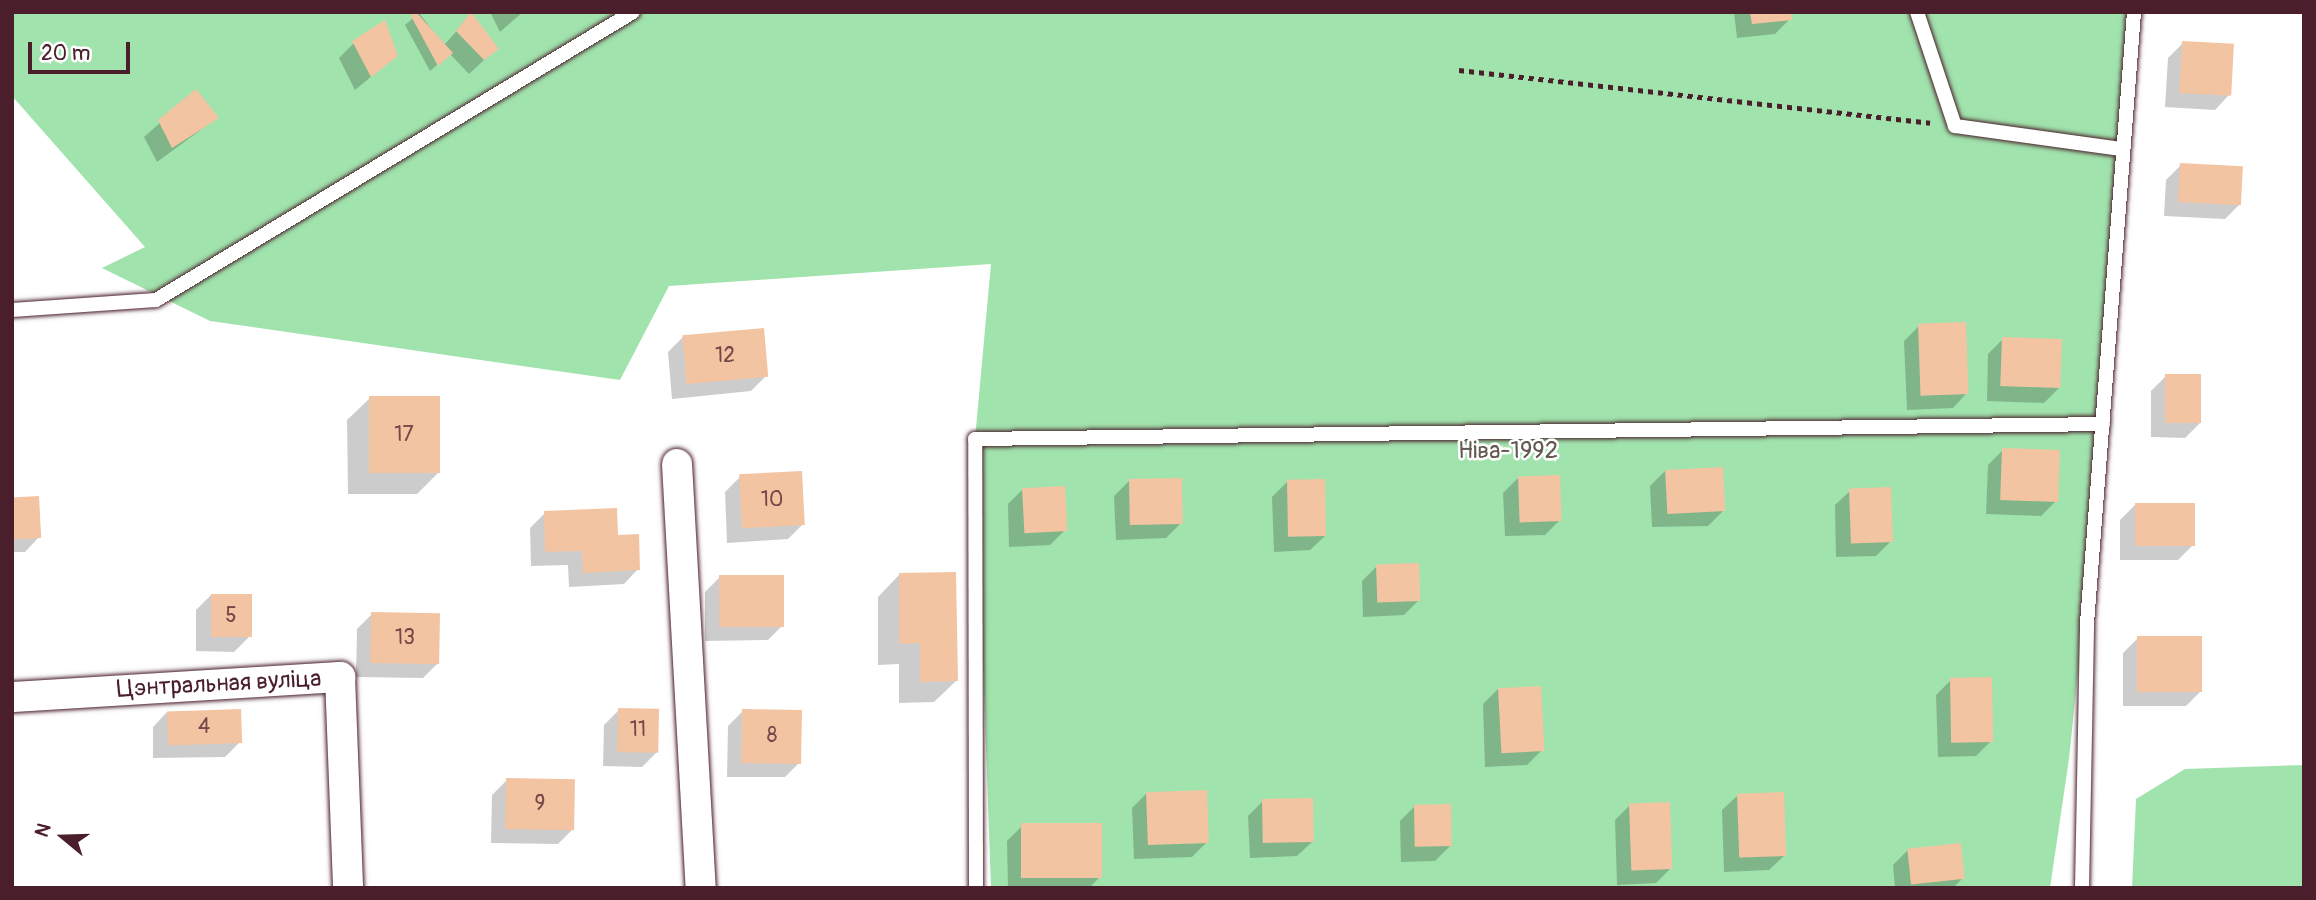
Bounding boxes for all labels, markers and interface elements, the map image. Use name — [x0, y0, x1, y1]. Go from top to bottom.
scale bar — [32, 28, 133, 72]
text: 20 m — [41, 40, 90, 67]
house number: 12 — [715, 343, 735, 369]
house number: 17 — [394, 422, 414, 448]
park label: Ніва-1992 — [1458, 437, 1558, 465]
house number: 10 — [761, 487, 783, 513]
house number: 5 — [225, 603, 237, 629]
house number: 13 — [395, 625, 415, 651]
street label: Цэнтральная вуліца — [116, 664, 322, 704]
house number: 4 — [198, 714, 210, 740]
house number: 11 — [630, 717, 646, 743]
house number: 8 — [767, 723, 777, 749]
house number: 9 — [535, 791, 545, 817]
north arrow — [28, 802, 98, 872]
text: N — [30, 820, 57, 840]

